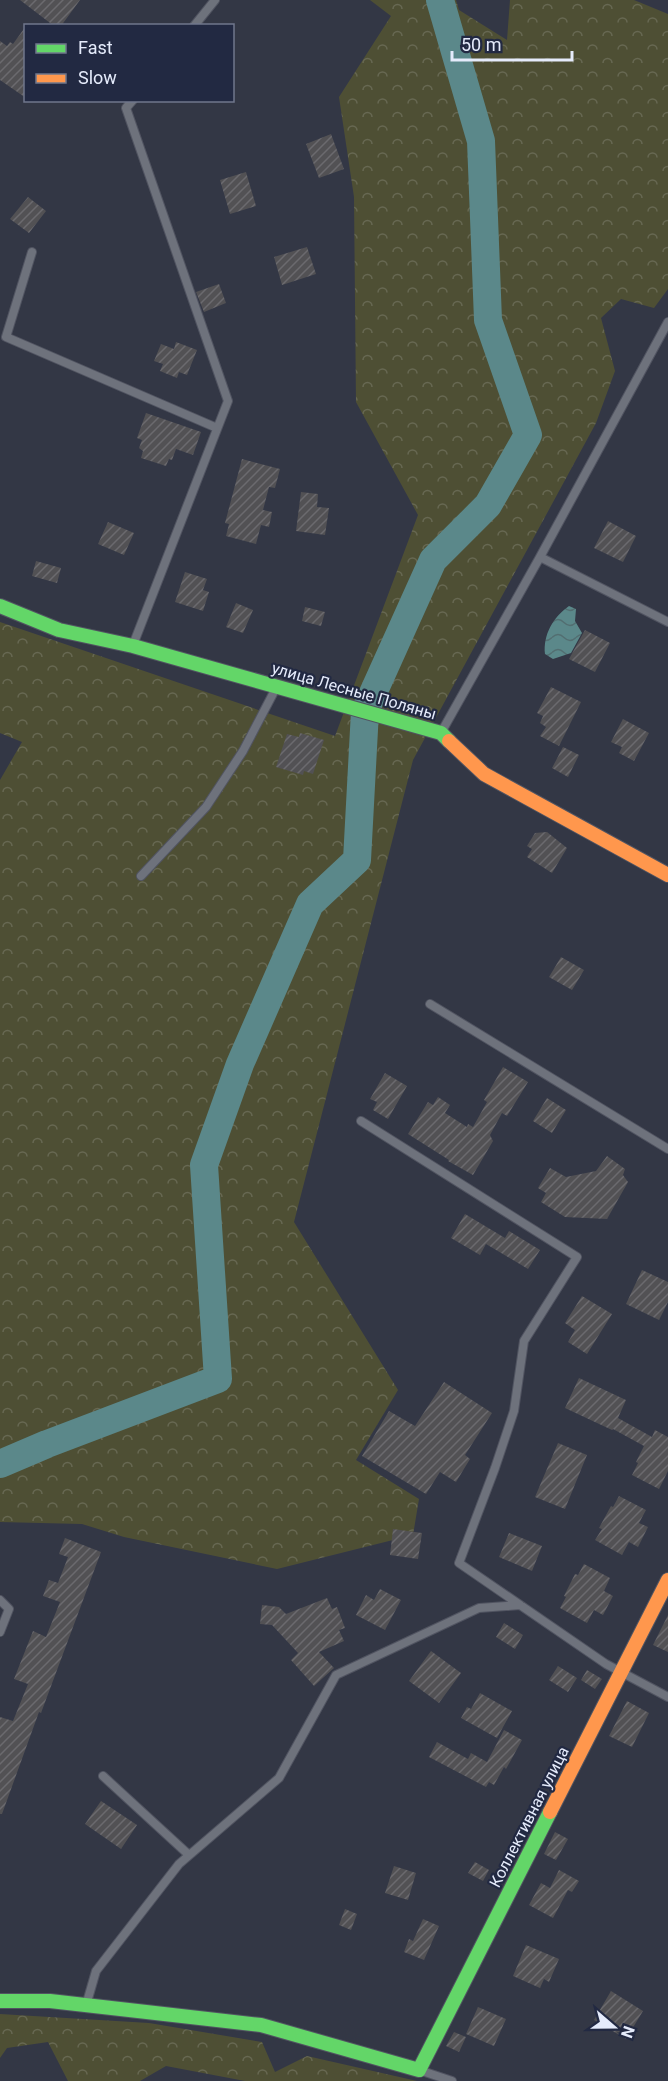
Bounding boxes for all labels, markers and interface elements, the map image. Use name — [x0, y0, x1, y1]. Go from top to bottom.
legend — [24, 24, 234, 102]
scale bar — [452, 24, 572, 62]
text: 50 m — [461, 34, 501, 55]
text: Fast — [78, 37, 113, 58]
text: Slow — [78, 67, 117, 88]
street label: улица Лесные Поляны — [270, 658, 438, 724]
street label: Коллективная улица — [485, 1743, 573, 1891]
north arrow — [584, 1997, 644, 2057]
text: N — [617, 2023, 638, 2041]

